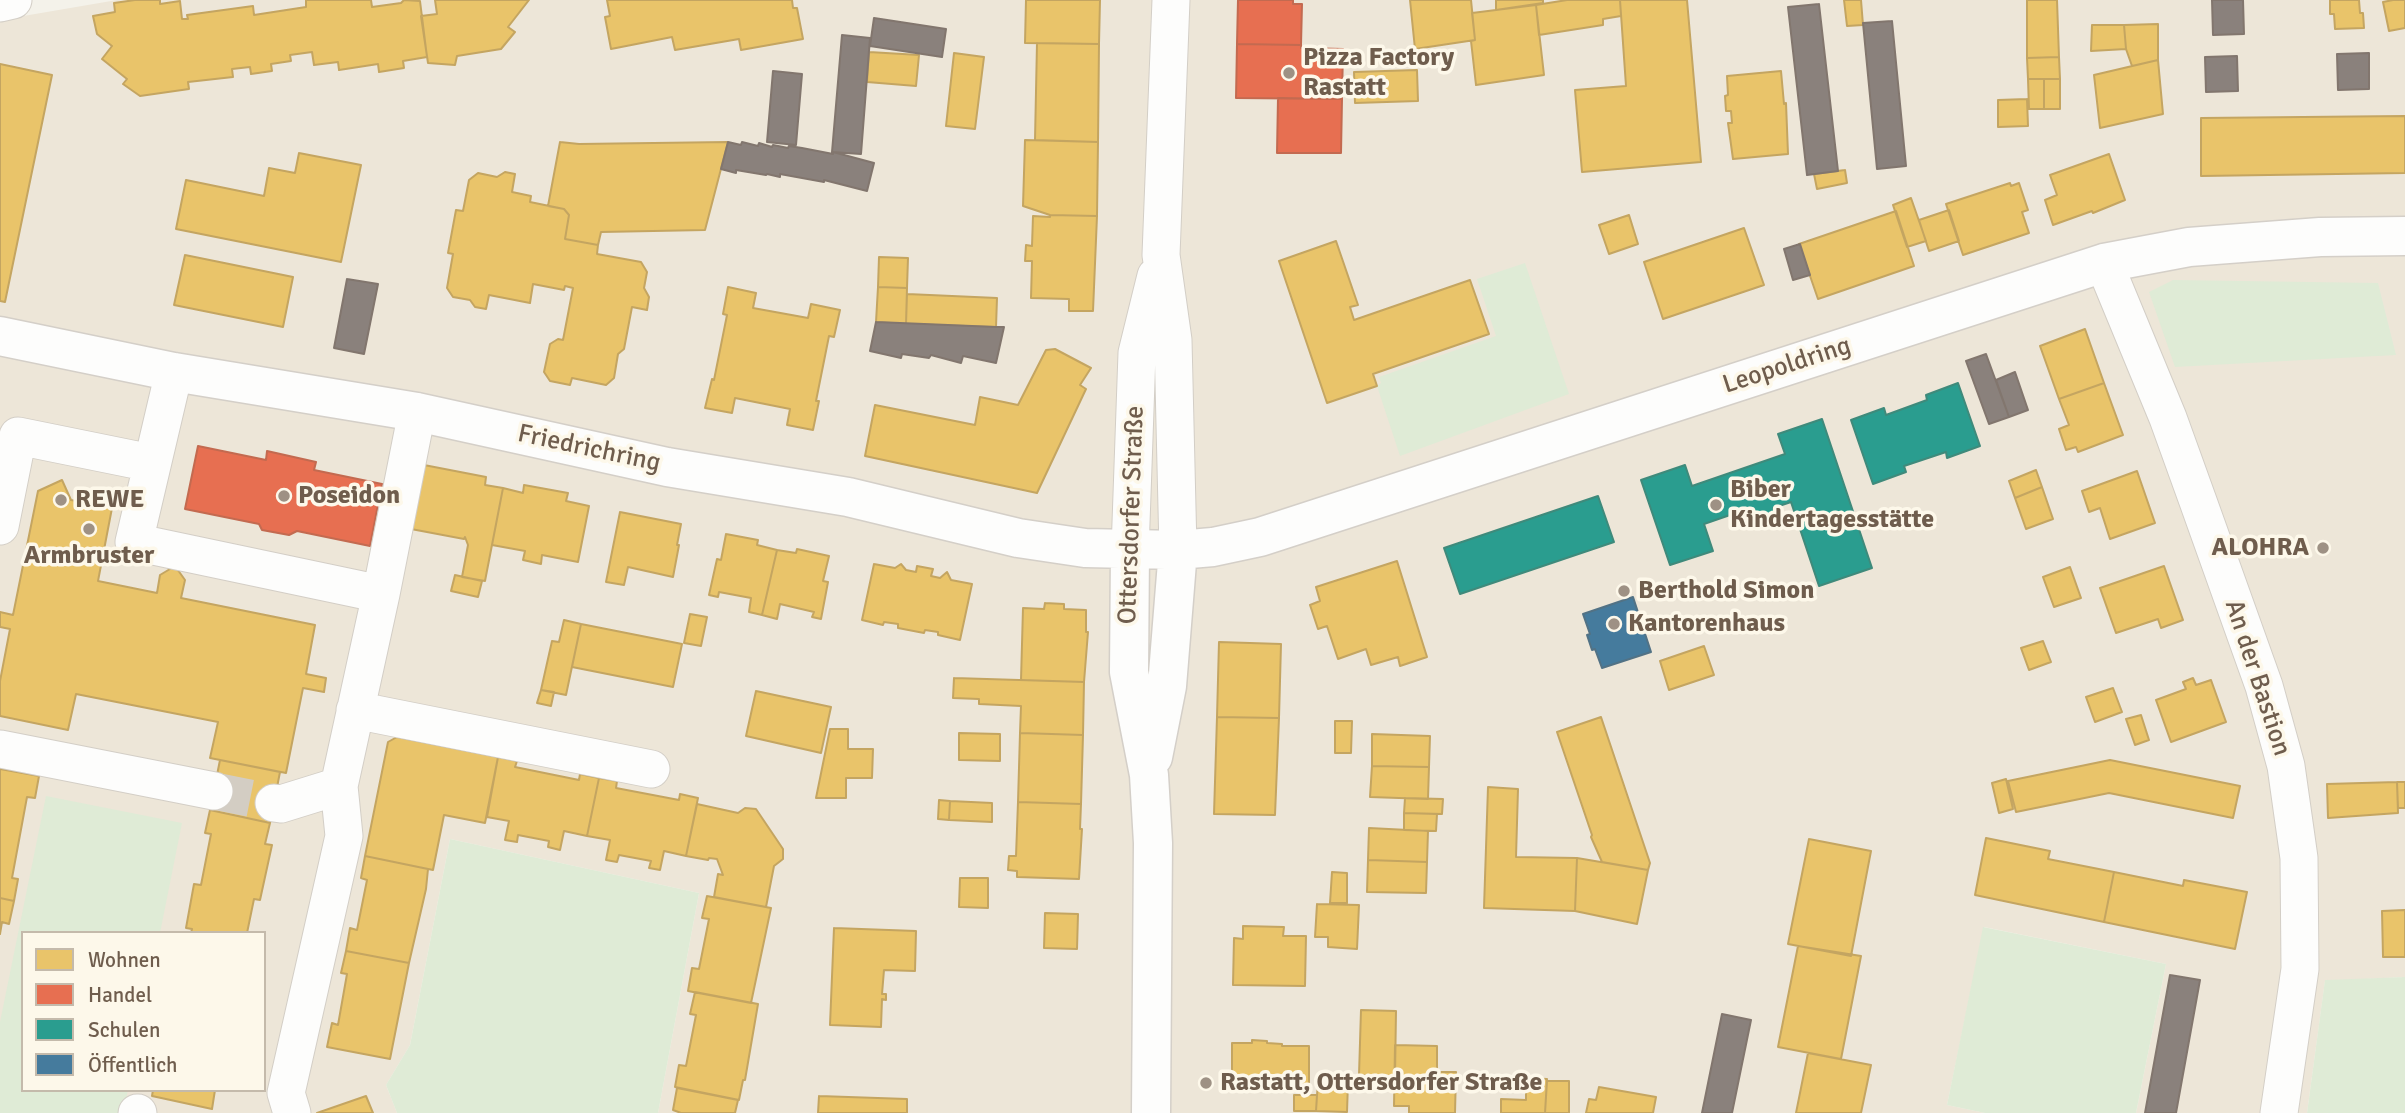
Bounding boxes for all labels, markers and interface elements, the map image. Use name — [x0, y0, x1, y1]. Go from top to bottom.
place label: Pizza Factory Rastatt — [1303, 42, 1454, 104]
marker: Pizza Factory Rastatt — [1281, 65, 1297, 81]
street label: Leopoldring — [1719, 331, 1855, 401]
street label: Ottersdorfer Straße — [1113, 405, 1151, 625]
street label: Friedrichring — [515, 419, 663, 479]
place label: Biber Kindertagesstätte — [1730, 474, 1934, 536]
place label: Poseidon — [298, 480, 400, 512]
place label: REWE — [75, 484, 144, 516]
marker: Poseidon — [276, 488, 292, 504]
marker: REWE — [53, 492, 69, 508]
marker: Biber Kindertagesstätte — [1708, 497, 1724, 513]
marker: Armbruster — [81, 521, 97, 537]
place label: ALOHRA — [2211, 532, 2309, 564]
place label: Armbruster — [24, 540, 154, 572]
marker: ALOHRA — [2315, 540, 2331, 556]
place label: Berthold Simon — [1638, 575, 1814, 607]
marker: Berthold Simon — [1616, 583, 1632, 599]
street label: An der Bastion — [2217, 596, 2297, 760]
place label: Kantorenhaus — [1628, 608, 1785, 640]
marker: Kantorenhaus — [1606, 616, 1622, 632]
legend — [21, 931, 266, 1092]
text: Wohnen — [88, 947, 161, 973]
text: Handel — [88, 982, 152, 1008]
text: Schulen — [88, 1017, 160, 1043]
text: Öffentlich — [88, 1052, 178, 1078]
place label: Rastatt, Ottersdorfer Straße — [1220, 1067, 1543, 1099]
marker: Rastatt, Ottersdorfer Straße — [1198, 1075, 1214, 1091]

